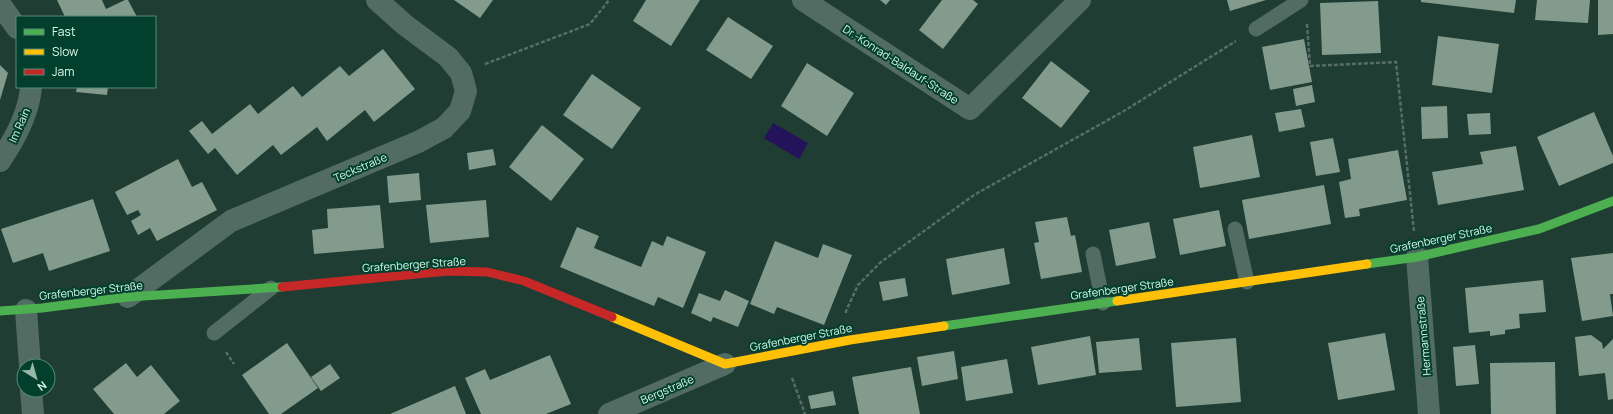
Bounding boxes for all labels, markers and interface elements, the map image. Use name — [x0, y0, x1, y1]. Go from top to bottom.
legend — [16, 16, 156, 88]
street label: Dr.-Konrad-Baldauf-Straße — [840, 21, 962, 107]
text: Fast — [52, 23, 76, 40]
text: Slow — [52, 43, 78, 60]
text: Jam — [52, 63, 74, 80]
street label: Im Rain — [5, 105, 33, 145]
street label: Teckstraße — [331, 149, 389, 185]
street label: Grafenberger Straße — [1389, 220, 1494, 256]
street label: Grafenberger Straße — [362, 253, 467, 275]
street label: Grafenberger Straße — [1069, 273, 1175, 303]
street label: Grafenberger Straße — [39, 277, 144, 303]
street label: Hermannstraße — [1412, 295, 1434, 376]
street label: Grafenberger Straße — [749, 320, 854, 354]
north arrow — [16, 358, 56, 398]
street label: Bergstraße — [638, 371, 696, 407]
text: N — [35, 378, 50, 395]

